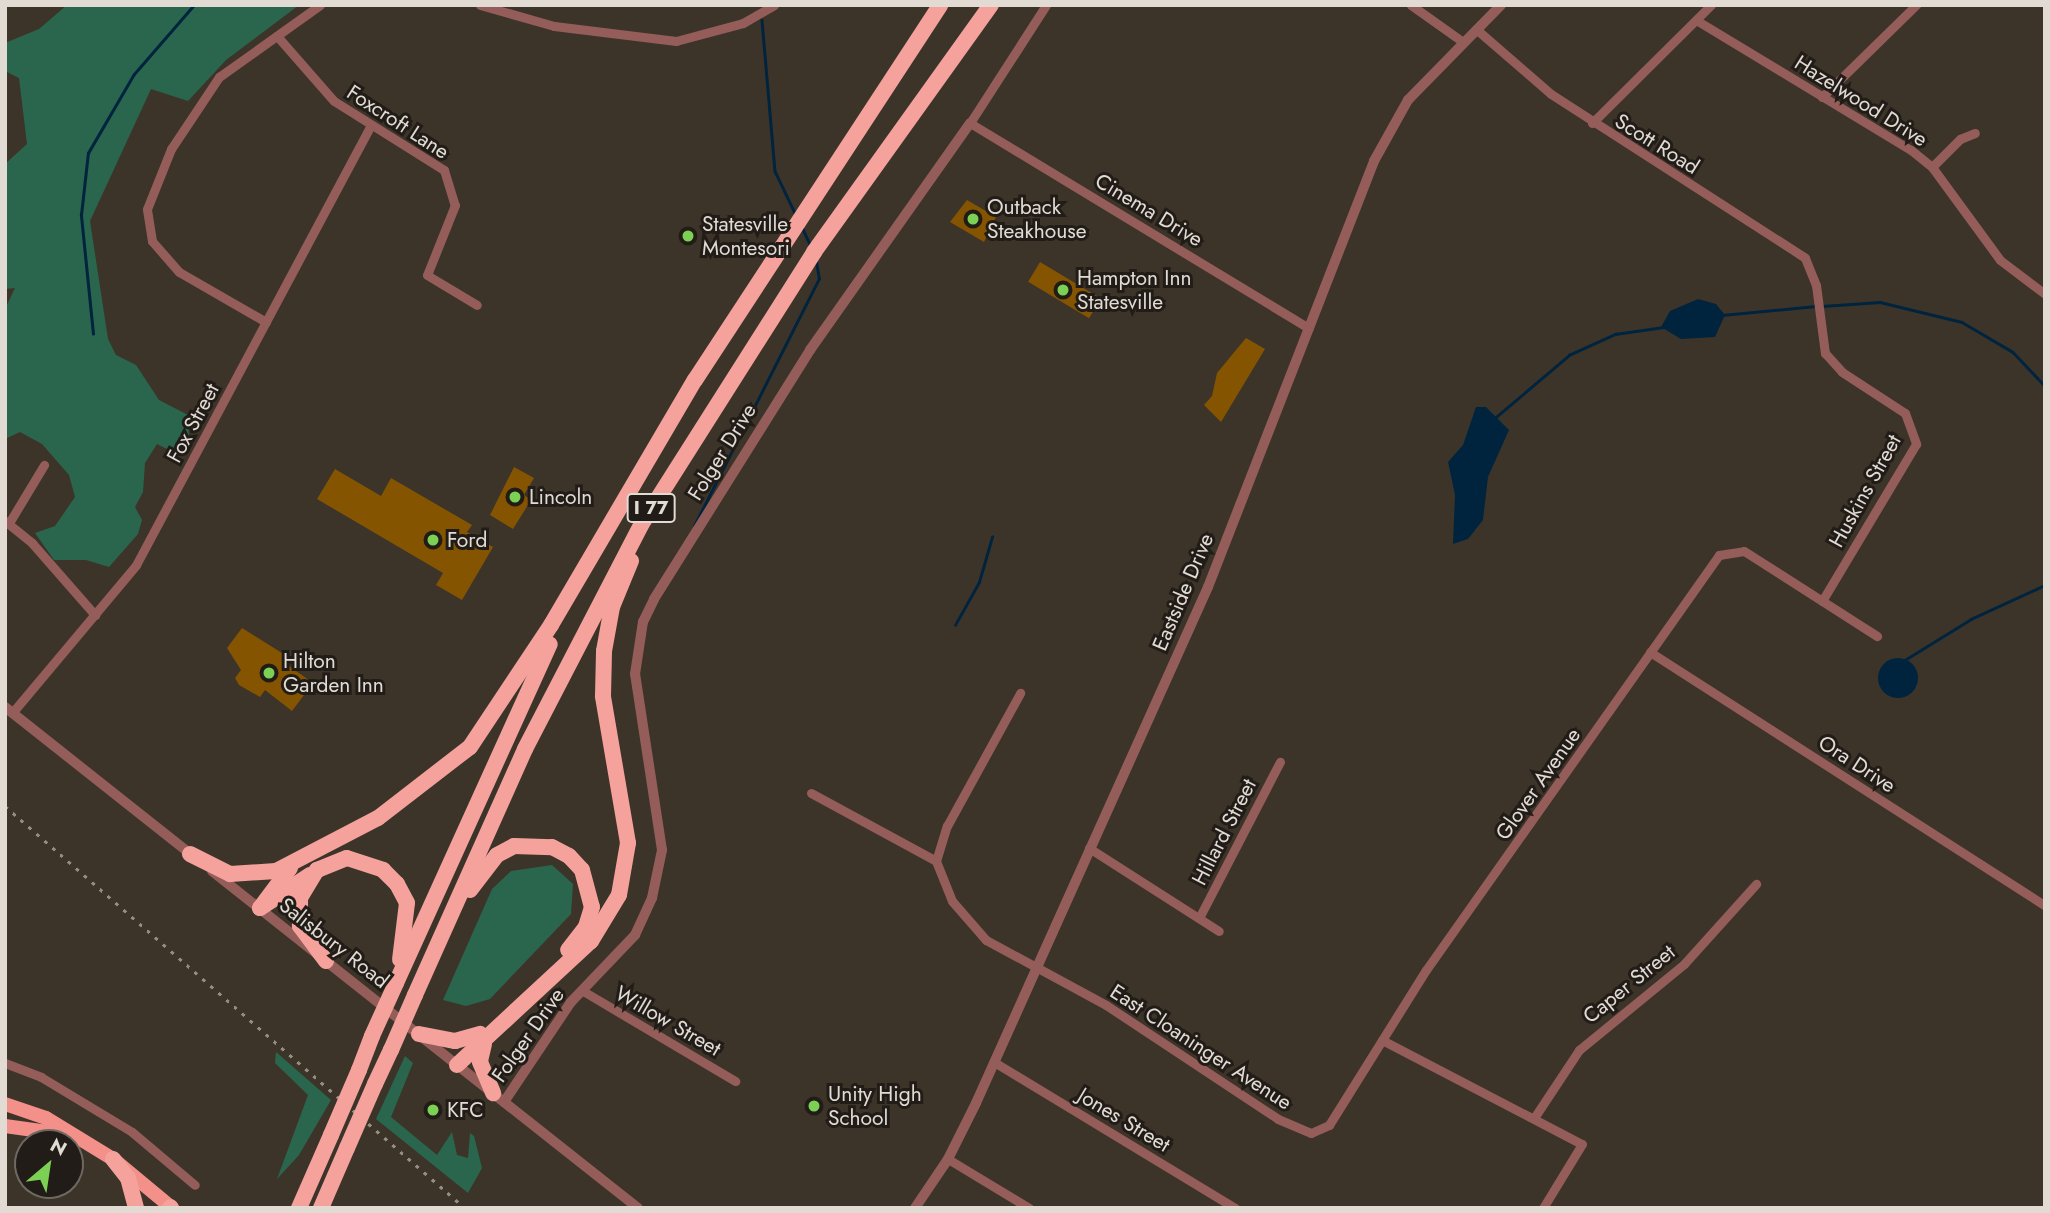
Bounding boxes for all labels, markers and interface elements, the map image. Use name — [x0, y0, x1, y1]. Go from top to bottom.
street label: Hazelwood Drive — [1790, 50, 1932, 152]
street label: Foxcroft Lane — [342, 80, 454, 164]
street label: Scott Road — [1610, 108, 1704, 180]
street label: Cinema Drive — [1091, 168, 1207, 252]
place label: Outback Steakhouse — [987, 194, 1086, 244]
place label: Statesville Montesori — [702, 211, 790, 261]
marker: Outback Steakhouse — [965, 211, 981, 227]
marker: Statesville Montesori — [680, 228, 696, 244]
place label: Hampton Inn Statesville — [1077, 265, 1191, 315]
marker: Hampton Inn Statesville — [1055, 282, 1071, 298]
street label: Fox Street — [162, 379, 224, 467]
street label: Folger Drive — [682, 399, 762, 505]
street label: Huskins Street — [1824, 430, 1906, 552]
place label: Lincoln — [529, 484, 592, 510]
marker: Lincoln — [507, 489, 523, 505]
road number: I 77 — [626, 492, 676, 524]
place label: Ford — [447, 527, 488, 553]
street label: Eastside Drive — [1147, 530, 1219, 654]
marker: Ford — [425, 532, 441, 548]
place label: Hilton Garden Inn — [283, 648, 384, 698]
marker: Hilton Garden Inn — [261, 665, 277, 681]
street label: Glover Avenue — [1490, 723, 1586, 845]
street label: Ora Drive — [1814, 730, 1900, 798]
street label: Hillard Street — [1186, 775, 1262, 889]
street label: Salisbury Road — [274, 892, 394, 994]
street label: Caper Street — [1578, 939, 1680, 1029]
street label: East Cloaninger Avenue — [1105, 979, 1297, 1115]
street label: Willow Street — [611, 981, 725, 1061]
street label: Folger Drive — [486, 983, 570, 1087]
place label: Unity High School — [828, 1081, 922, 1131]
street label: Jones Street — [1073, 1083, 1175, 1157]
place label: KFC — [447, 1097, 484, 1123]
marker: Unity High School — [806, 1098, 822, 1114]
marker: KFC — [425, 1102, 441, 1118]
north arrow — [14, 1129, 84, 1199]
text: N — [45, 1131, 72, 1162]

